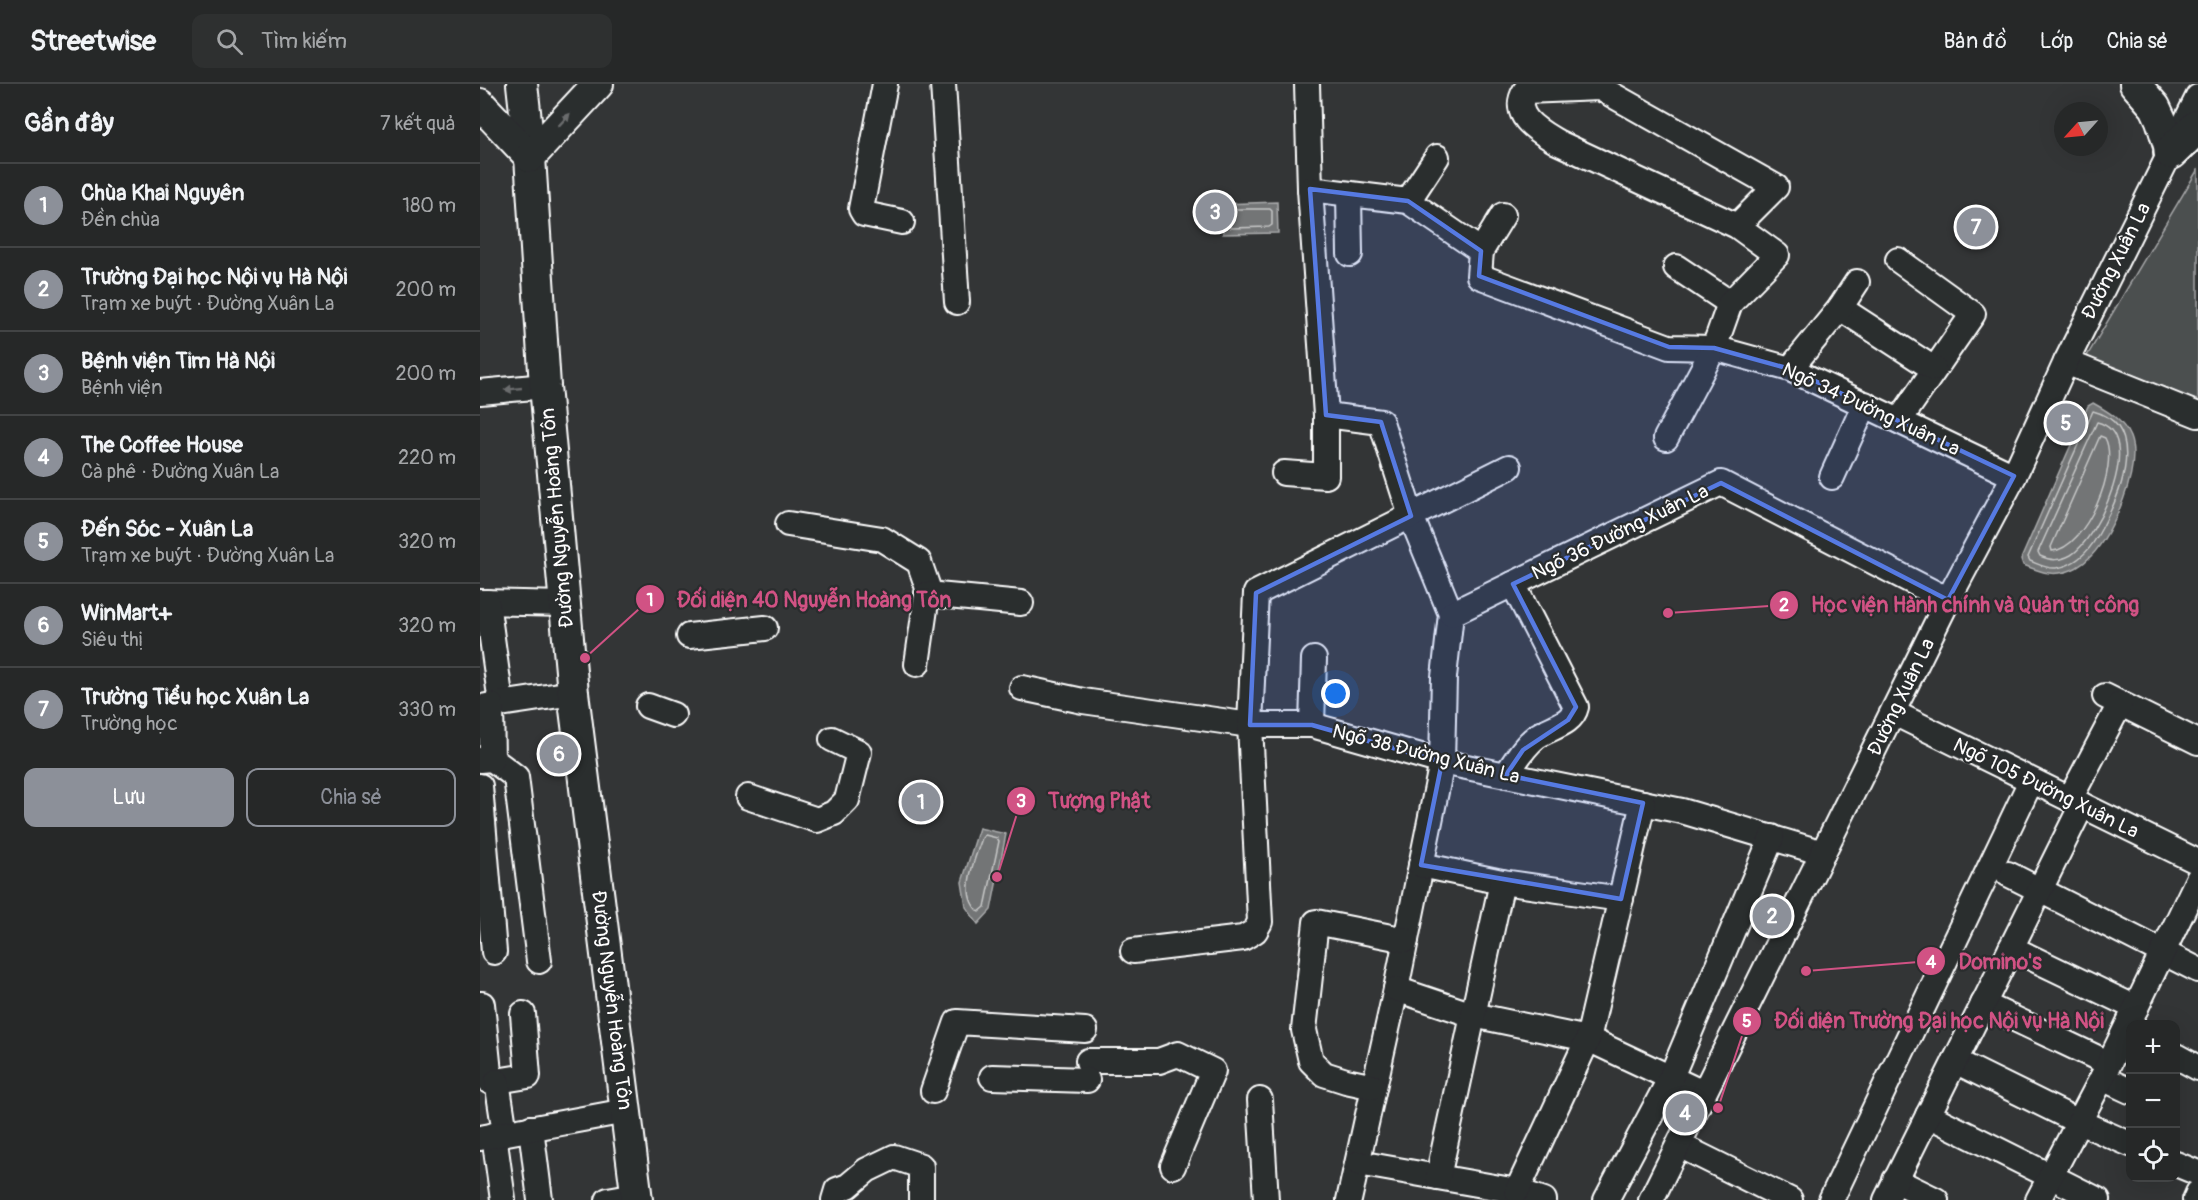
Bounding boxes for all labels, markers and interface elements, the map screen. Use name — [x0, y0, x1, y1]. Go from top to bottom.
search box — [192, 14, 612, 68]
text: Streetwise — [30, 24, 156, 59]
icon: search — [213, 25, 246, 58]
text: Tìm kiếm — [261, 27, 347, 55]
text: Bản đồ — [1943, 28, 2007, 55]
text: Lớp — [2040, 28, 2073, 55]
text: Chia sẻ — [2106, 28, 2168, 55]
north arrow — [2054, 102, 2108, 156]
text: Gần đây — [24, 107, 114, 139]
text: 7 kết quả — [380, 111, 456, 136]
one-way arrow — [557, 113, 571, 128]
text: Chùa Khai Nguyên — [81, 179, 244, 207]
pin: 3 — [1196, 190, 1234, 234]
text: 1 — [40, 193, 47, 218]
text: 180 m — [402, 193, 456, 218]
street label: Đường Xuân La — [2076, 198, 2156, 324]
pin: 7 — [1956, 204, 1996, 250]
text: Đền chùa — [81, 207, 160, 232]
text: Trường Đại học Nội vụ Hà Nội — [81, 263, 347, 291]
text: 2 — [38, 277, 49, 302]
text: 200 m — [395, 277, 456, 302]
text: Trạm xe buýt · Đường Xuân La — [81, 291, 334, 316]
text: Bệnh viện Tim Hà Nội — [81, 347, 275, 375]
street label: Ngõ 34 Đường Xuân La — [1778, 357, 1964, 461]
text: 3 — [38, 361, 49, 386]
text: 200 m — [395, 361, 456, 386]
text: Bệnh viện — [81, 375, 163, 400]
one-way arrow — [503, 384, 522, 394]
pin: 5 — [2046, 400, 2086, 446]
street label: Đường Nguyễn Hoàng Tôn — [535, 407, 579, 629]
text: The Coffee House — [81, 431, 243, 459]
text: 4 — [38, 445, 49, 470]
text: 220 m — [398, 445, 456, 470]
text: Cà phê · Đường Xuân La — [81, 459, 279, 484]
street label: Ngõ 36 Đường Xuân La — [1527, 478, 1713, 586]
text: Đến Sóc - Xuân La — [81, 515, 253, 543]
text: 5 — [38, 529, 49, 554]
text: 320 m — [398, 529, 456, 554]
text: Trạm xe buýt · Đường Xuân La — [81, 543, 334, 568]
callout: Đối diện 40 Nguyễn Hoàng Tôn — [635, 580, 964, 619]
callout: Học viện Hành chính và Quản trị công — [1769, 585, 2151, 624]
text: Đối diện 40 Nguyễn Hoàng Tôn — [677, 586, 951, 614]
text: 1 — [646, 589, 654, 612]
text: Học viện Hành chính và Quản trị công — [1811, 592, 2140, 619]
text: 2 — [1779, 594, 1789, 617]
text: WinMart+ — [81, 599, 171, 627]
text: 6 — [38, 613, 49, 638]
text: 320 m — [398, 613, 456, 638]
text: Siêu thị — [81, 627, 144, 652]
street label: Đường Xuân La — [1862, 634, 1940, 760]
your location — [1321, 679, 1350, 708]
text: Trường Tiểu học Xuân La — [81, 683, 309, 711]
text: 7 — [38, 697, 49, 722]
text: 330 m — [398, 697, 456, 722]
text: Trường học — [81, 711, 178, 736]
street label: Ngõ 38 Đường Xuân La — [1330, 719, 1522, 789]
pin: 6 — [540, 732, 578, 776]
street label: Ngõ 105 Đường Xuân La — [1949, 732, 2143, 844]
button: Lưu — [24, 768, 234, 827]
button: Chia sẻ — [246, 768, 456, 827]
pin: 1 — [902, 780, 940, 824]
callout: Tượng Phật — [1006, 782, 1162, 821]
text: Tượng Phật — [1047, 788, 1151, 815]
text: 3 — [1016, 790, 1026, 813]
street label: Đường Nguyễn Hoàng Tôn — [586, 889, 638, 1111]
pin: 2 — [1752, 894, 1792, 938]
callout: Domino's — [1916, 942, 2053, 981]
text: Domino's — [1958, 949, 2042, 976]
text: 4 — [1926, 951, 1937, 974]
callout: Đối diện Trường Đại học Nội vụ Hà Nội — [1732, 1001, 2115, 1040]
text: Đối diện Trường Đại học Nội vụ Hà Nội — [1774, 1007, 2104, 1035]
text: 5 — [1742, 1010, 1752, 1033]
map controls — [2126, 1020, 2180, 1182]
button: + — [2126, 1020, 2180, 1074]
button: − — [2126, 1074, 2180, 1128]
pin: 4 — [1666, 1090, 1704, 1136]
button: locate — [2126, 1128, 2180, 1182]

